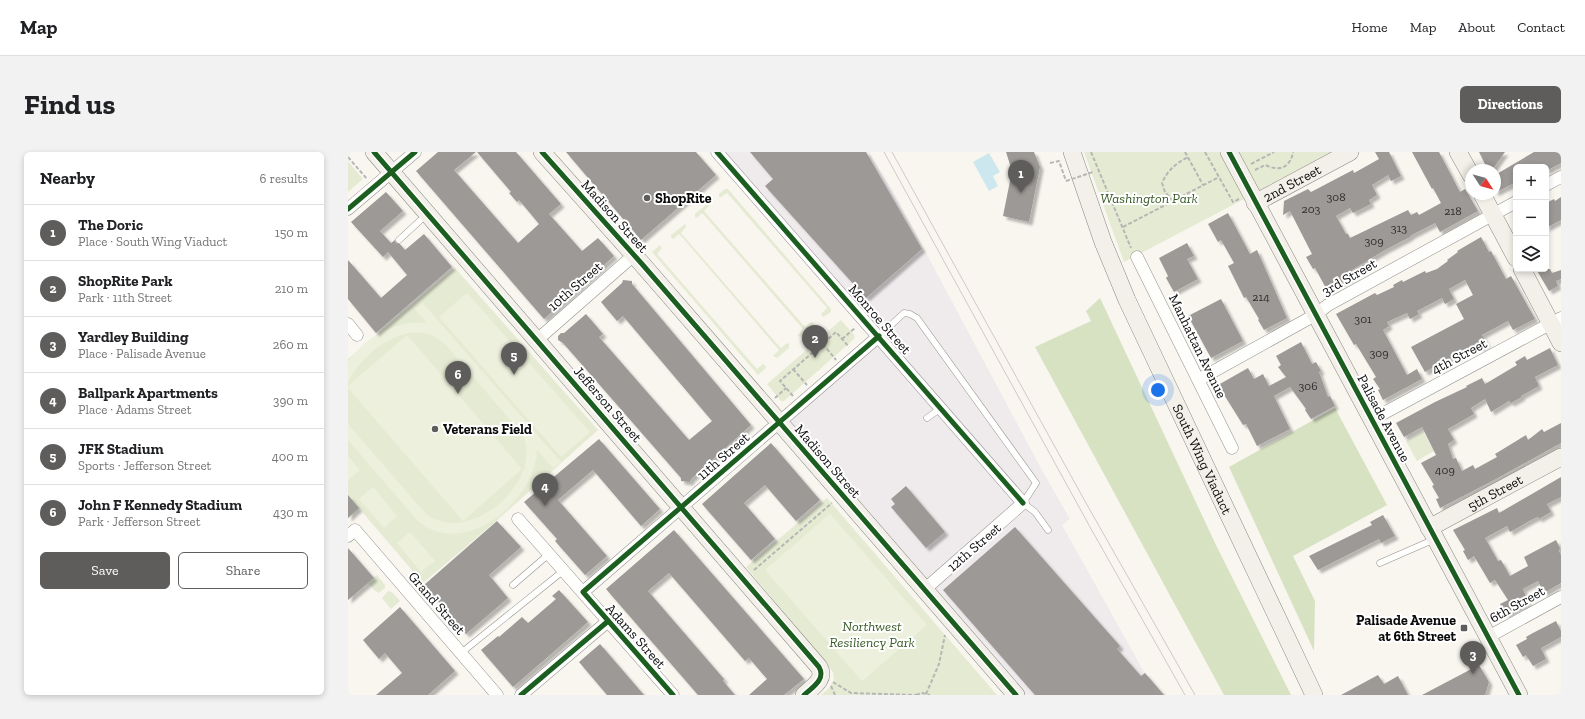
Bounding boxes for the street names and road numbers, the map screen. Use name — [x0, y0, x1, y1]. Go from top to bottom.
street label: 2nd Street — [1260, 161, 1325, 206]
street label: Madison Street — [578, 176, 652, 257]
street label: 3rd Street — [1319, 255, 1380, 300]
street label: 10th Street — [545, 258, 607, 315]
street label: Monroe Street — [845, 281, 915, 358]
street label: Manhattan Avenue — [1165, 291, 1230, 401]
street label: 4th Street — [1429, 334, 1491, 378]
street label: Jefferson Street — [570, 363, 646, 446]
street label: Palisade Avenue — [1353, 372, 1414, 465]
street label: South Wing Viaduct — [1169, 401, 1236, 518]
street label: Madison Street — [791, 421, 865, 502]
street label: 11th Street — [694, 429, 754, 484]
street label: 5th Street — [1465, 471, 1527, 515]
street label: 12th Street — [944, 519, 1005, 575]
street label: Grand Street — [405, 568, 469, 639]
street label: 6th Street — [1487, 582, 1548, 627]
street label: Adams Street — [602, 600, 670, 673]

